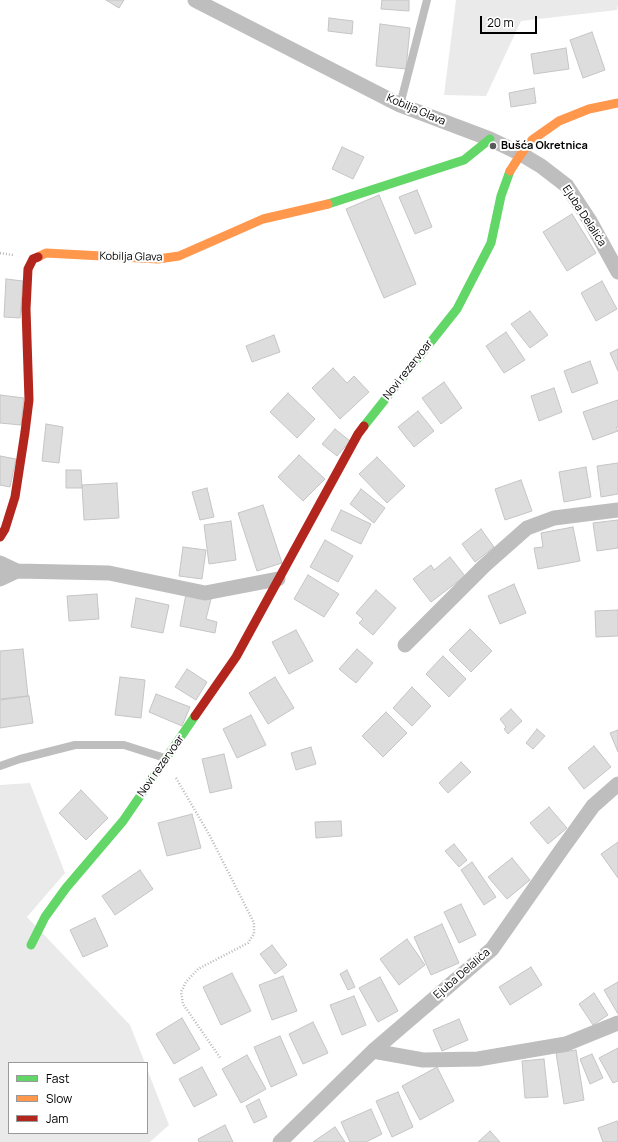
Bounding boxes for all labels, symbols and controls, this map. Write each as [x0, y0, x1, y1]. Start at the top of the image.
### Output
scale bar [482, 8, 539, 34]
text: 20 m [487, 14, 514, 31]
street label: Kobilja Glava [384, 92, 448, 128]
place label: Bušća Okretnica [501, 139, 588, 153]
marker: Bušća Okretnica [488, 141, 498, 151]
street label: Ejuba Delalića [559, 183, 609, 249]
street label: Kobilja Glava [99, 250, 163, 264]
street label: Novi rezervoar [381, 337, 435, 403]
street label: Novi rezervoar [135, 733, 187, 799]
street label: Ejuba Delalića [431, 946, 493, 1002]
legend [8, 1062, 148, 1134]
text: Fast [46, 1070, 70, 1087]
text: Slow [46, 1090, 72, 1107]
text: Jam [46, 1110, 68, 1127]

